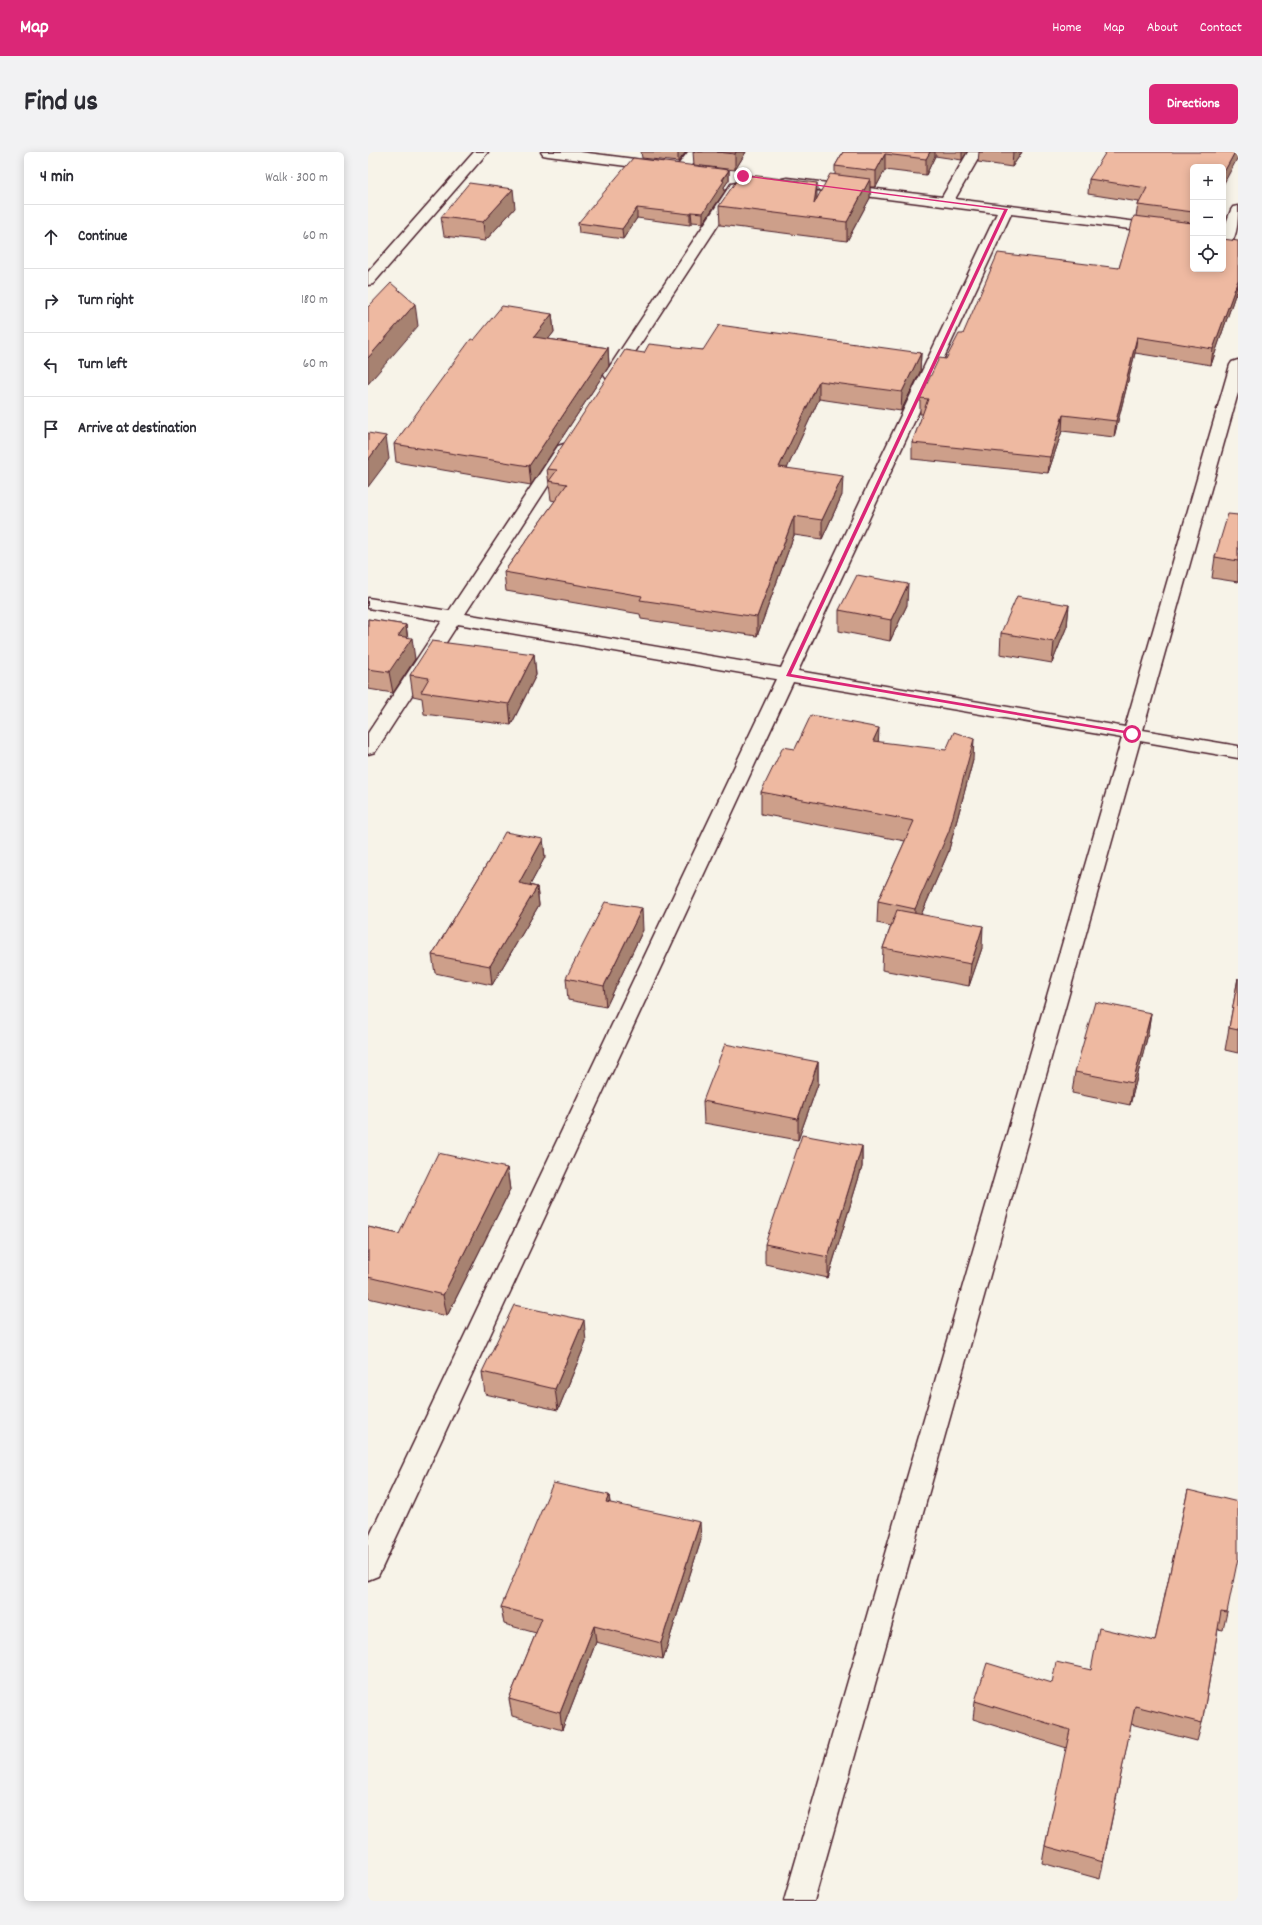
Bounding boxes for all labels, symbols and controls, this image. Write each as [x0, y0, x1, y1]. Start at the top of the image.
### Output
text: Map [20, 15, 49, 42]
text: Home [1052, 18, 1081, 38]
text: Map [1103, 18, 1125, 38]
text: About [1147, 18, 1178, 38]
text: Contact [1200, 18, 1242, 38]
text: Find us [24, 84, 98, 124]
button: Directions [1149, 84, 1238, 124]
map controls [1190, 164, 1226, 272]
button: + [1190, 164, 1226, 200]
text: 4 min [40, 166, 74, 190]
route end [734, 167, 752, 185]
text: Walk · 300 m [265, 169, 328, 188]
button: − [1190, 200, 1226, 236]
icon: ahead [40, 226, 62, 248]
text: Continue [78, 226, 127, 248]
text: 60 m [303, 227, 328, 246]
button: locate [1190, 236, 1226, 272]
icon: right [40, 290, 62, 312]
text: Turn right [78, 290, 134, 312]
text: 180 m [301, 291, 328, 310]
icon: left [40, 354, 62, 376]
text: Turn left [78, 354, 127, 376]
text: 60 m [303, 355, 328, 374]
icon: arrive [40, 418, 62, 440]
text: Arrive at destination [78, 418, 196, 440]
route start [1123, 725, 1141, 743]

